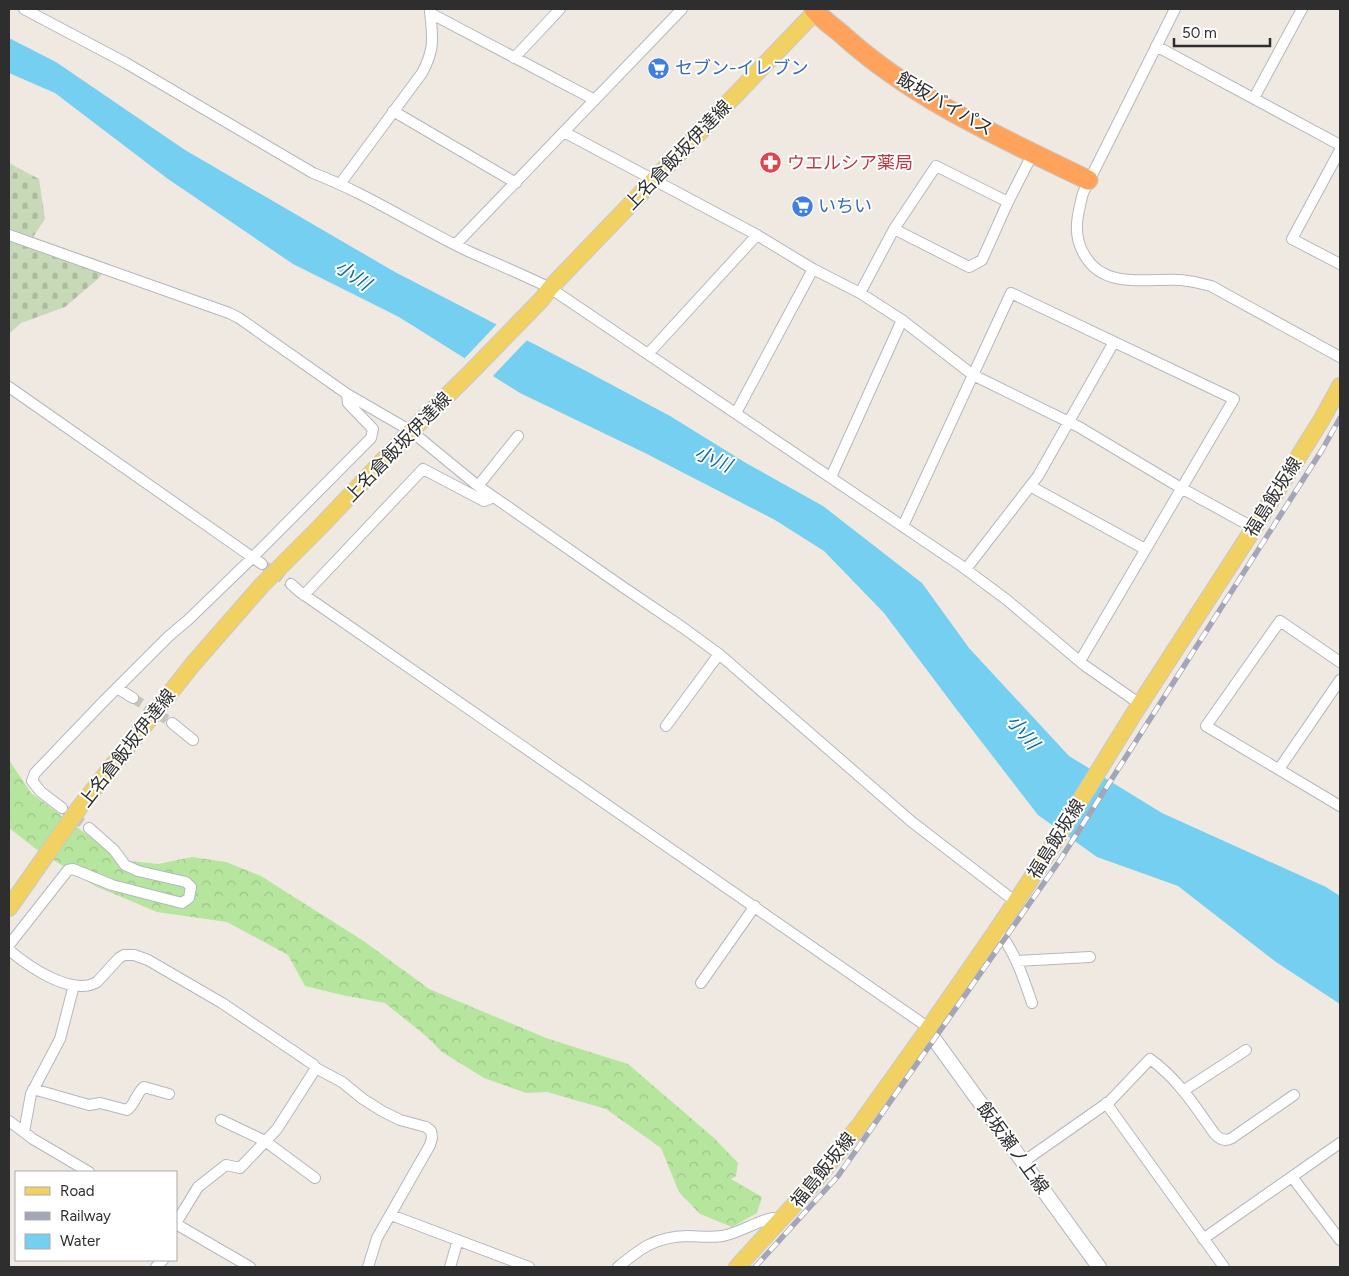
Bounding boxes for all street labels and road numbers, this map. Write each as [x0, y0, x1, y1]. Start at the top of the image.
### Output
street label: 飯坂バイパス [893, 68, 997, 140]
street label: 上名倉飯坂伊達線 [620, 96, 736, 214]
street label: 上名倉飯坂伊達線 [340, 388, 456, 506]
street label: 福島飯坂線 [1240, 453, 1306, 541]
street label: 上名倉飯坂伊達線 [74, 684, 180, 812]
street label: 福島飯坂線 [1023, 795, 1089, 883]
street label: 飯坂瀬ノ上線 [972, 1098, 1054, 1198]
street label: 福島飯坂線 [786, 1128, 860, 1212]

